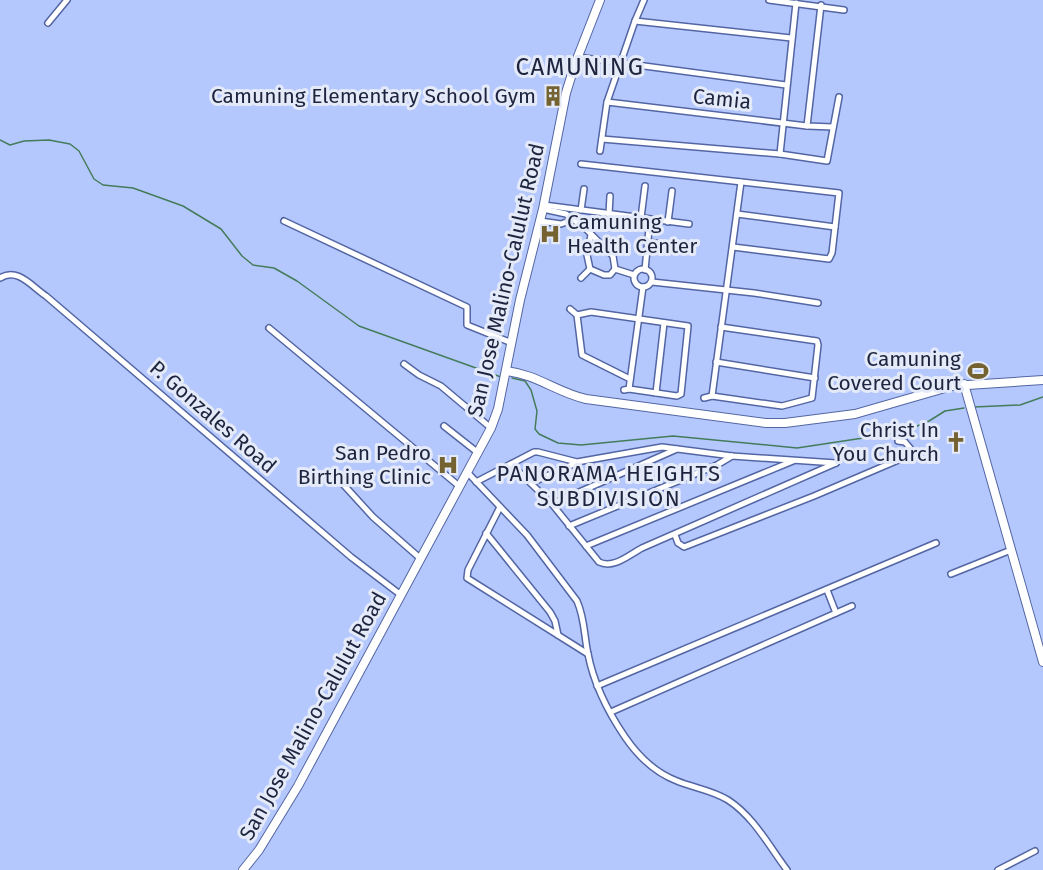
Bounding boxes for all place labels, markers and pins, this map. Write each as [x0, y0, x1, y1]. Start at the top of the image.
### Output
place label: Camuning Elementary School Gym [211, 83, 536, 109]
building icon: Camuning Elementary School Gym [541, 84, 565, 108]
place label: Camuning Health Center [567, 209, 697, 259]
hospital icon: Camuning Health Center [538, 222, 562, 246]
place label: Camuning Covered Court [827, 346, 961, 396]
sports icon: Camuning Covered Court [966, 359, 990, 383]
place label: Christ In You Church [833, 417, 939, 467]
church icon: Christ In You Church [944, 430, 968, 454]
place label: San Pedro Birthing Clinic [298, 440, 431, 490]
hospital icon: San Pedro Birthing Clinic [436, 453, 460, 477]

